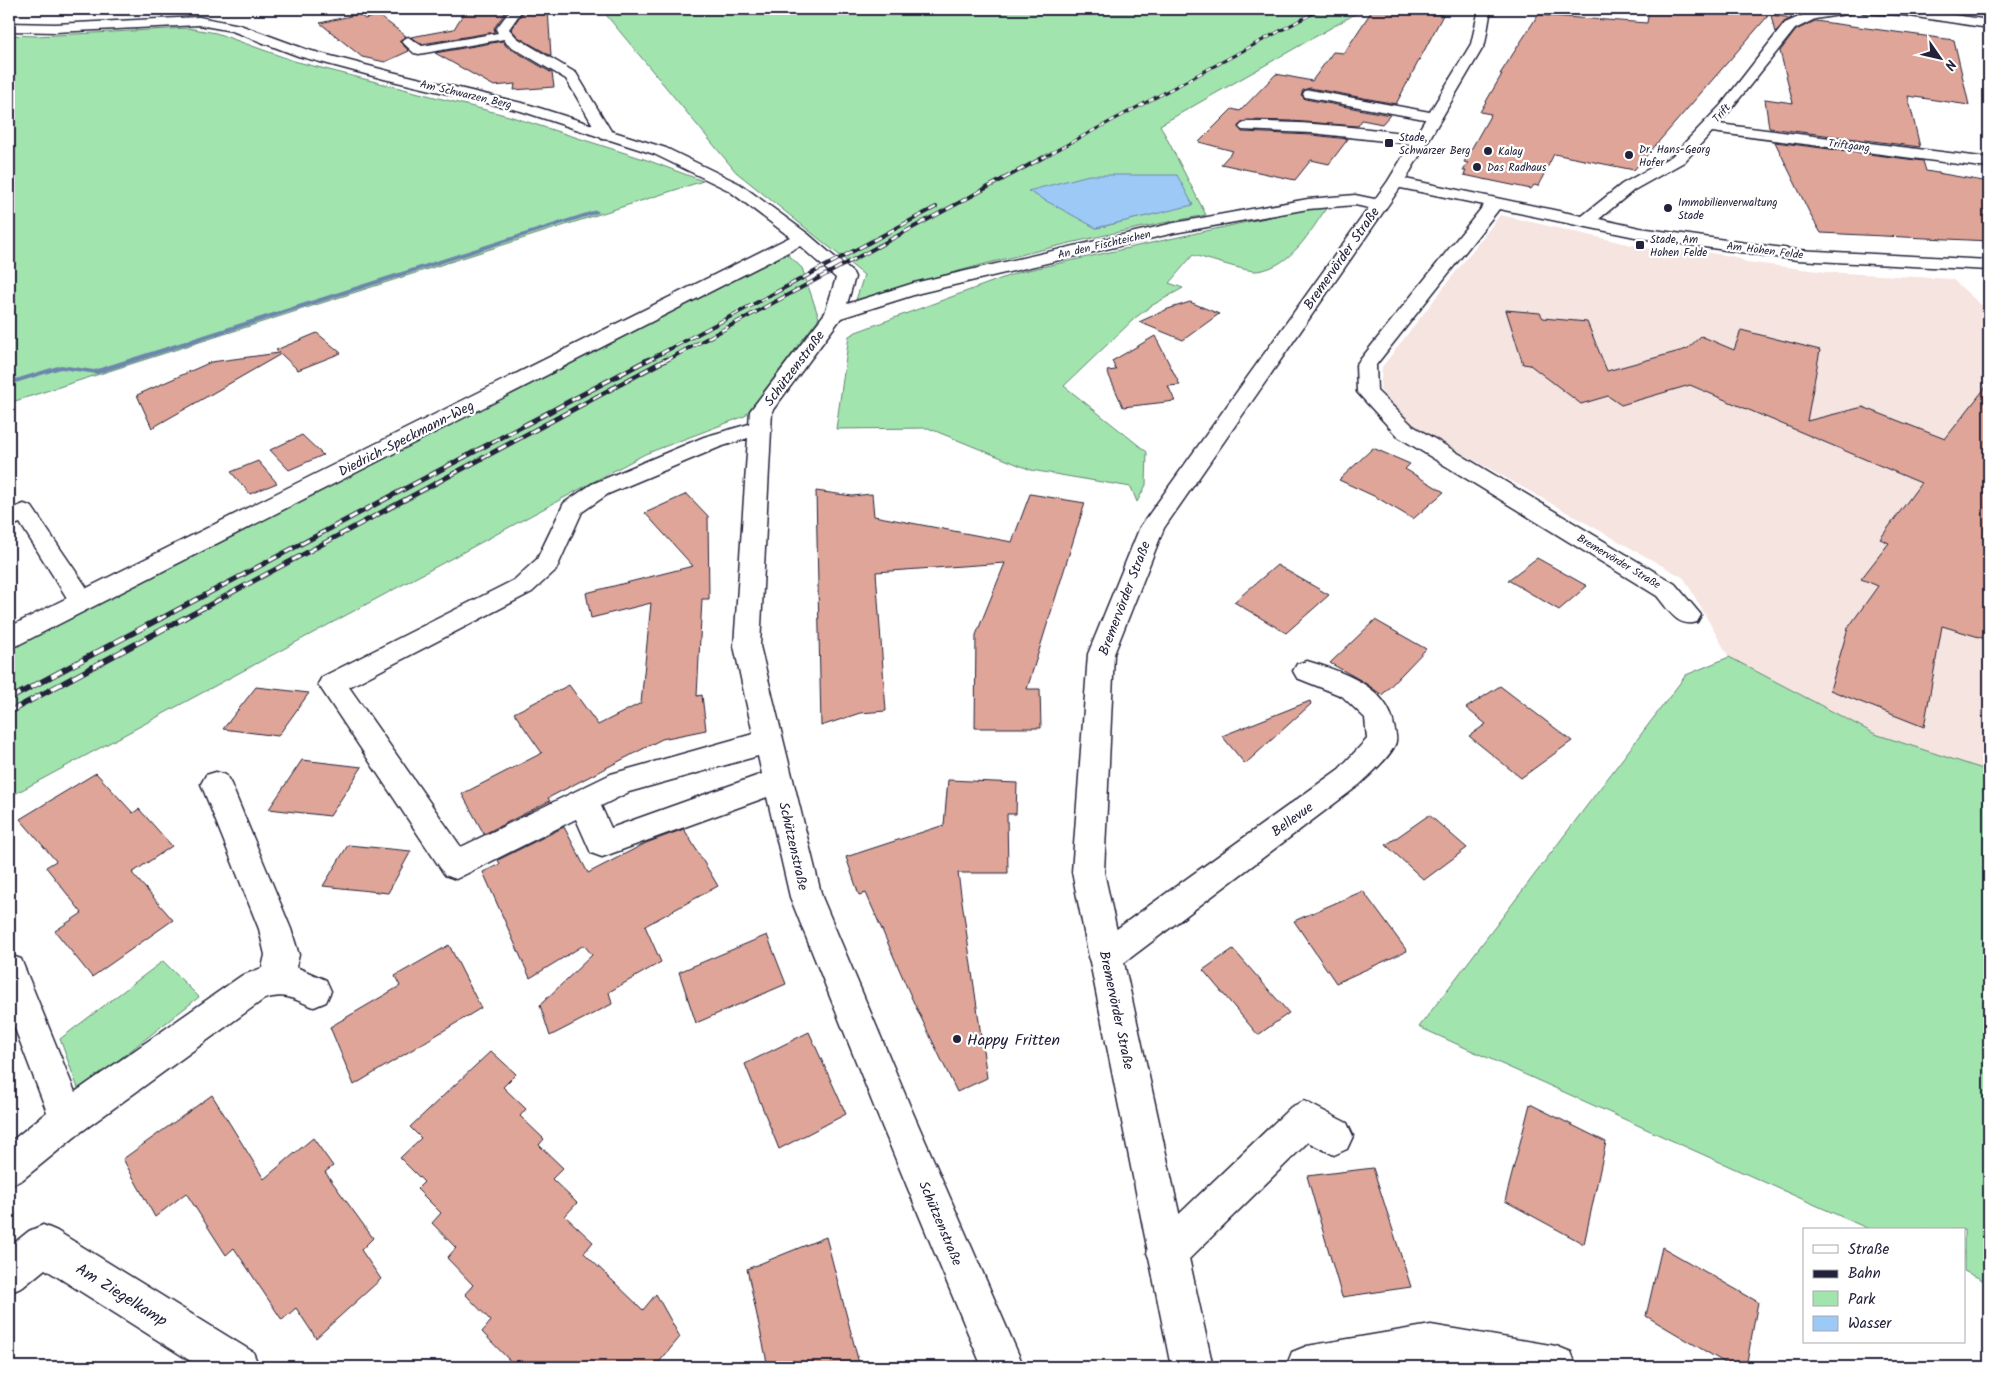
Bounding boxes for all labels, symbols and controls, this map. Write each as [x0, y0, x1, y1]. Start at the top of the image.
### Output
north arrow [1916, 32, 1966, 82]
text: N [1938, 55, 1962, 75]
street label: Am Schwarzen Berg [418, 76, 513, 114]
street label: Trift [1708, 99, 1736, 127]
place label: Stade, Schwarzer Berg [1399, 129, 1471, 160]
street label: Triftgang [1827, 134, 1871, 157]
marker: Stade, Schwarzer Berg [1383, 137, 1395, 149]
place label: Dr. Hans-Georg Hofer [1639, 141, 1710, 172]
place label: Kalay [1498, 143, 1524, 161]
marker: Kalay [1482, 145, 1494, 157]
marker: Dr. Hans-Georg Hofer [1623, 149, 1635, 161]
place label: Das Radhaus [1487, 159, 1547, 177]
marker: Das Radhaus [1471, 161, 1483, 173]
place label: Immobilienverwaltung Stade [1678, 194, 1778, 225]
street label: Bremervörder Straße [1298, 202, 1386, 314]
marker: Immobilienverwaltung Stade [1662, 202, 1674, 214]
street label: An den Fischteichen [1056, 225, 1153, 264]
place label: Stade, Am Hohen Felde [1650, 231, 1707, 262]
street label: Am Hohen Felde [1725, 237, 1804, 265]
marker: Stade, Am Hohen Felde [1634, 239, 1646, 251]
street label: Schützenstraße [759, 325, 831, 411]
street label: Diedrich-Speckmann-Weg [335, 395, 478, 483]
street label: Bremervörder Straße [1573, 530, 1664, 594]
street label: Bremervörder Straße [1093, 537, 1157, 659]
street label: Bellevue [1267, 797, 1319, 843]
street label: Schützenstraße [772, 800, 814, 893]
street label: Bremervörder Straße [1093, 949, 1139, 1072]
place label: Happy Fritten [967, 1028, 1060, 1053]
marker: Happy Fritten [951, 1033, 963, 1045]
street label: Schützenstraße [912, 1178, 968, 1270]
legend [1803, 1228, 1966, 1344]
text: Straße [1848, 1238, 1890, 1262]
street label: Am Ziegelkamp [71, 1257, 172, 1334]
text: Bahn [1848, 1262, 1881, 1286]
text: Park [1848, 1288, 1876, 1312]
text: Wasser [1848, 1312, 1892, 1336]

